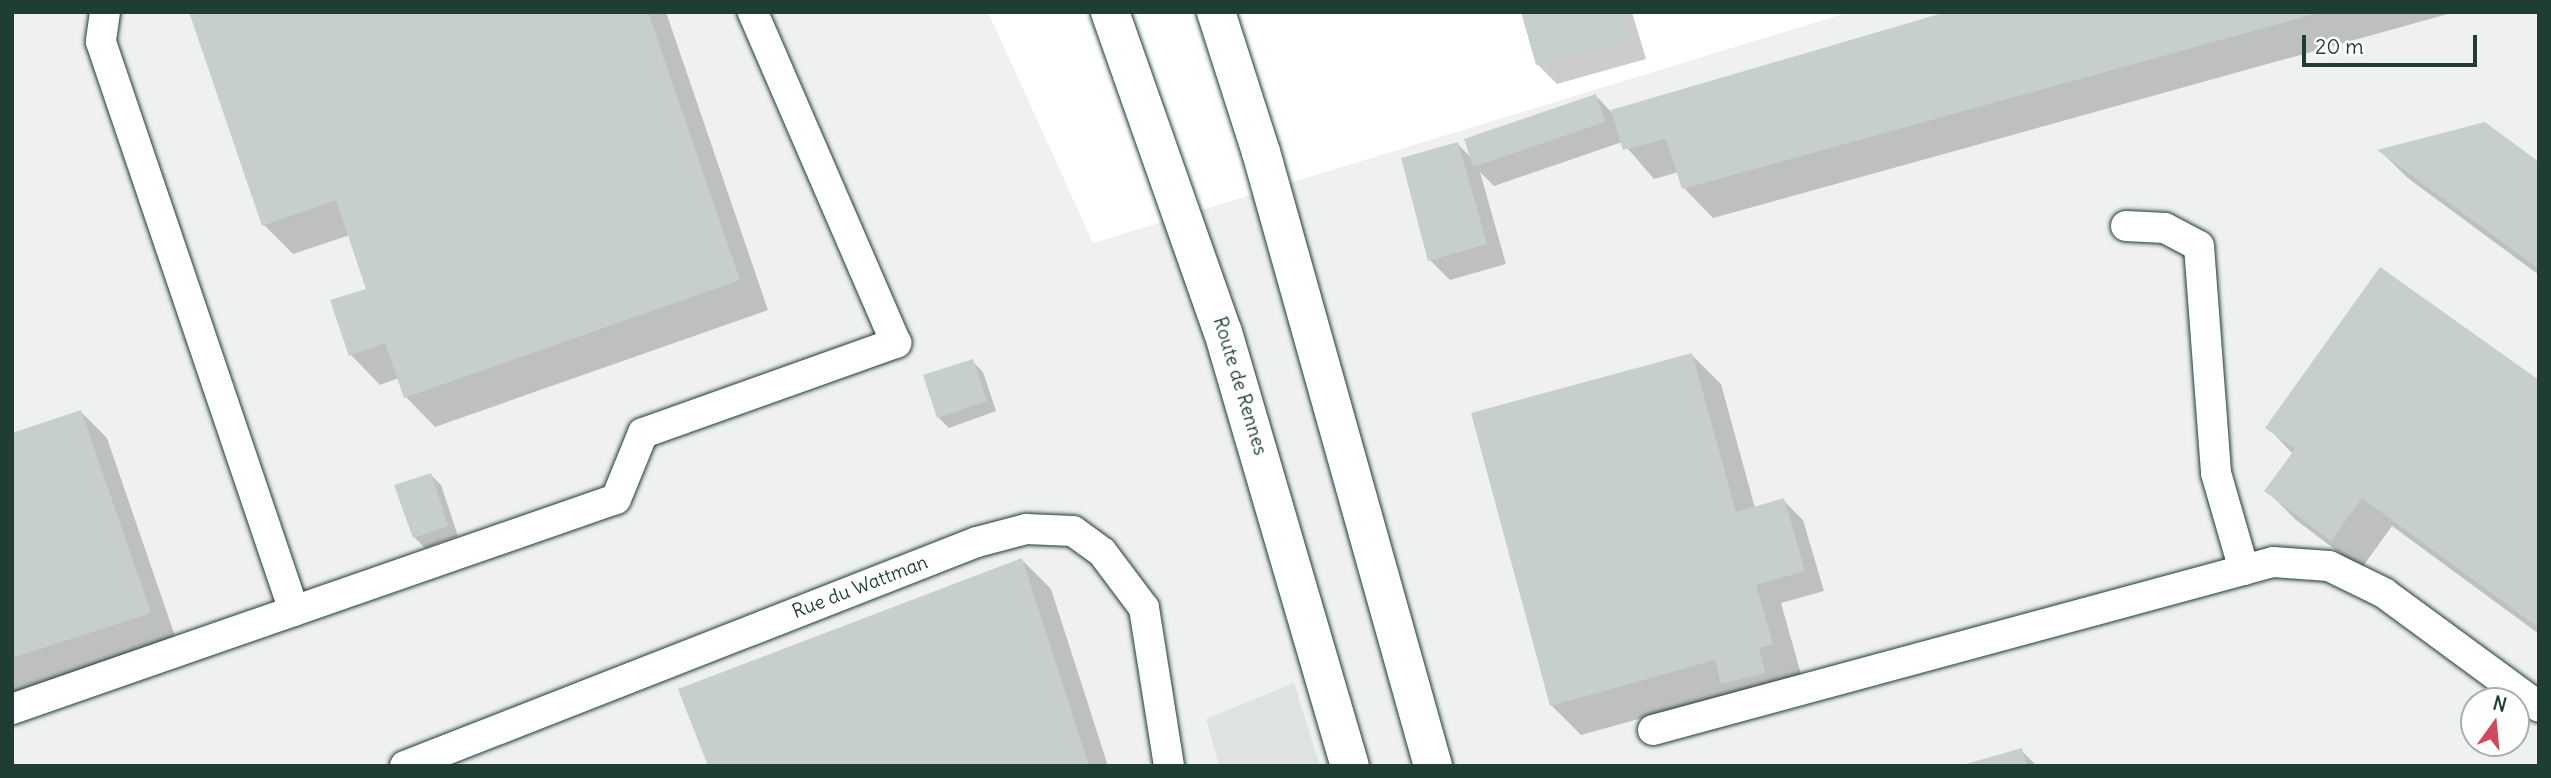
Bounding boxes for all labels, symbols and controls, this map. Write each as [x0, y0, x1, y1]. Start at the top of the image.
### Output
scale bar [2306, 21, 2481, 65]
text: 20 m [2315, 33, 2364, 60]
street label: Route de Rennes [1208, 314, 1272, 458]
street label: Rue du Wattman [789, 551, 931, 623]
north arrow [2460, 687, 2530, 757]
text: N [2490, 690, 2509, 717]

